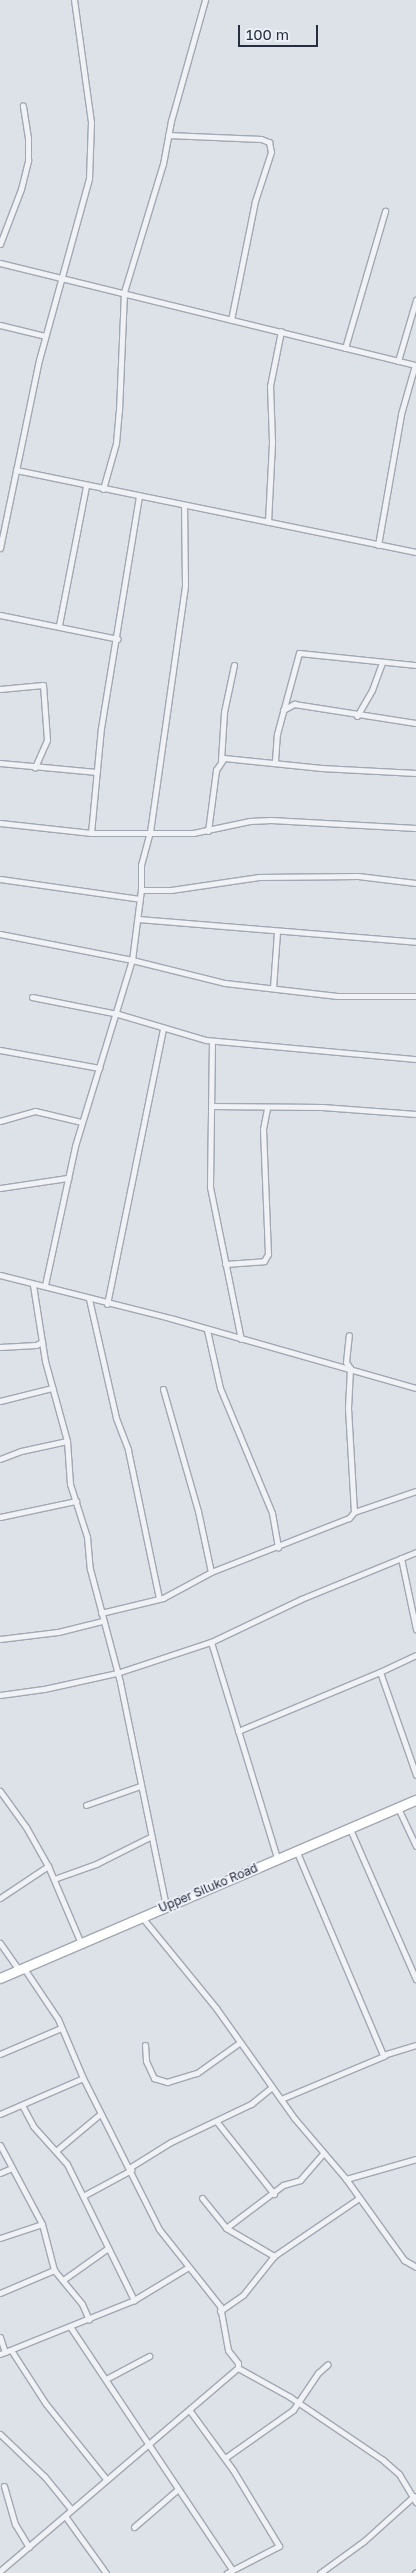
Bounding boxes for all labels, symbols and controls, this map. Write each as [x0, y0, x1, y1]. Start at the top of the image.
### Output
scale bar [241, 15, 321, 47]
text: 100 m [246, 25, 289, 43]
street label: Upper Siluko Road [156, 1861, 260, 1915]

